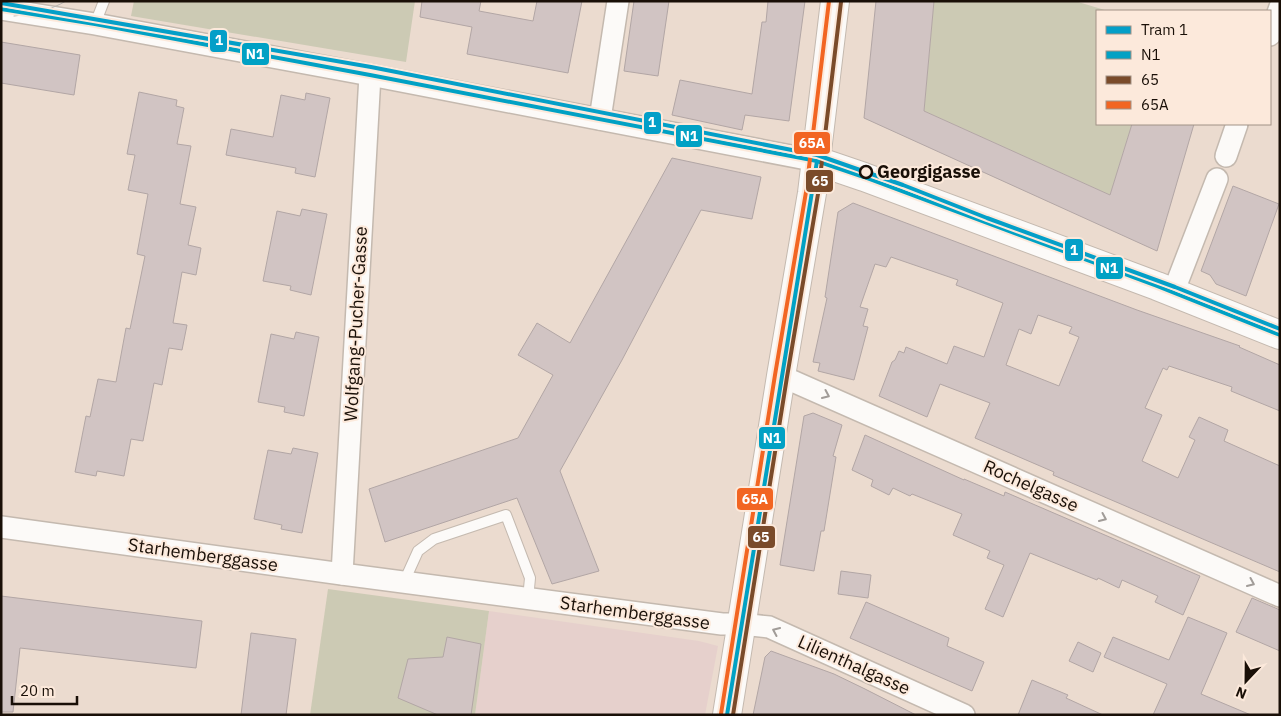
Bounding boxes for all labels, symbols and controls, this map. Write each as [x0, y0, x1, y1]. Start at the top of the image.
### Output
legend [1096, 10, 1271, 125]
text: Tram 1 [1141, 20, 1188, 39]
line badge: 1 [209, 29, 228, 53]
text: 1 [215, 31, 224, 49]
line badge: N1 [241, 42, 270, 66]
text: N1 [246, 45, 265, 63]
text: N1 [1141, 45, 1161, 64]
text: 65 [1141, 70, 1159, 89]
text: 65A [1141, 95, 1169, 114]
line badge: 1 [643, 111, 662, 135]
text: 1 [648, 113, 657, 131]
line badge: N1 [675, 124, 703, 148]
text: N1 [680, 127, 699, 145]
line badge: 65A [793, 131, 831, 155]
text: 65A [799, 134, 826, 152]
place label: Georgigasse [877, 160, 981, 183]
marker: Georgigasse [859, 165, 873, 179]
line badge: 65 [805, 169, 834, 193]
text: 65 [812, 172, 828, 190]
street label: Wolfgang-Pucher-Gasse [339, 225, 372, 422]
line badge: 1 [1064, 238, 1084, 262]
text: 1 [1070, 241, 1079, 259]
line badge: N1 [1095, 256, 1124, 280]
text: N1 [1100, 259, 1119, 277]
one-way arrow [821, 389, 830, 400]
line badge: N1 [758, 426, 786, 450]
text: N1 [763, 429, 782, 447]
street label: Rochelgasse [980, 454, 1082, 517]
line badge: 65A [736, 487, 774, 511]
text: 65A [742, 490, 769, 508]
one-way arrow [1098, 511, 1107, 522]
line badge: 65 [747, 525, 776, 549]
text: 65 [753, 528, 769, 546]
street label: Starhemberggasse [127, 533, 280, 576]
one-way arrow [1246, 577, 1255, 588]
street label: Starhemberggasse [559, 591, 712, 634]
one-way arrow [772, 626, 781, 637]
street label: Lilienthalgasse [795, 630, 914, 700]
north arrow [1221, 656, 1271, 706]
scale bar [12, 674, 78, 706]
text: 20 m [20, 681, 55, 700]
text: N [1233, 683, 1249, 703]

